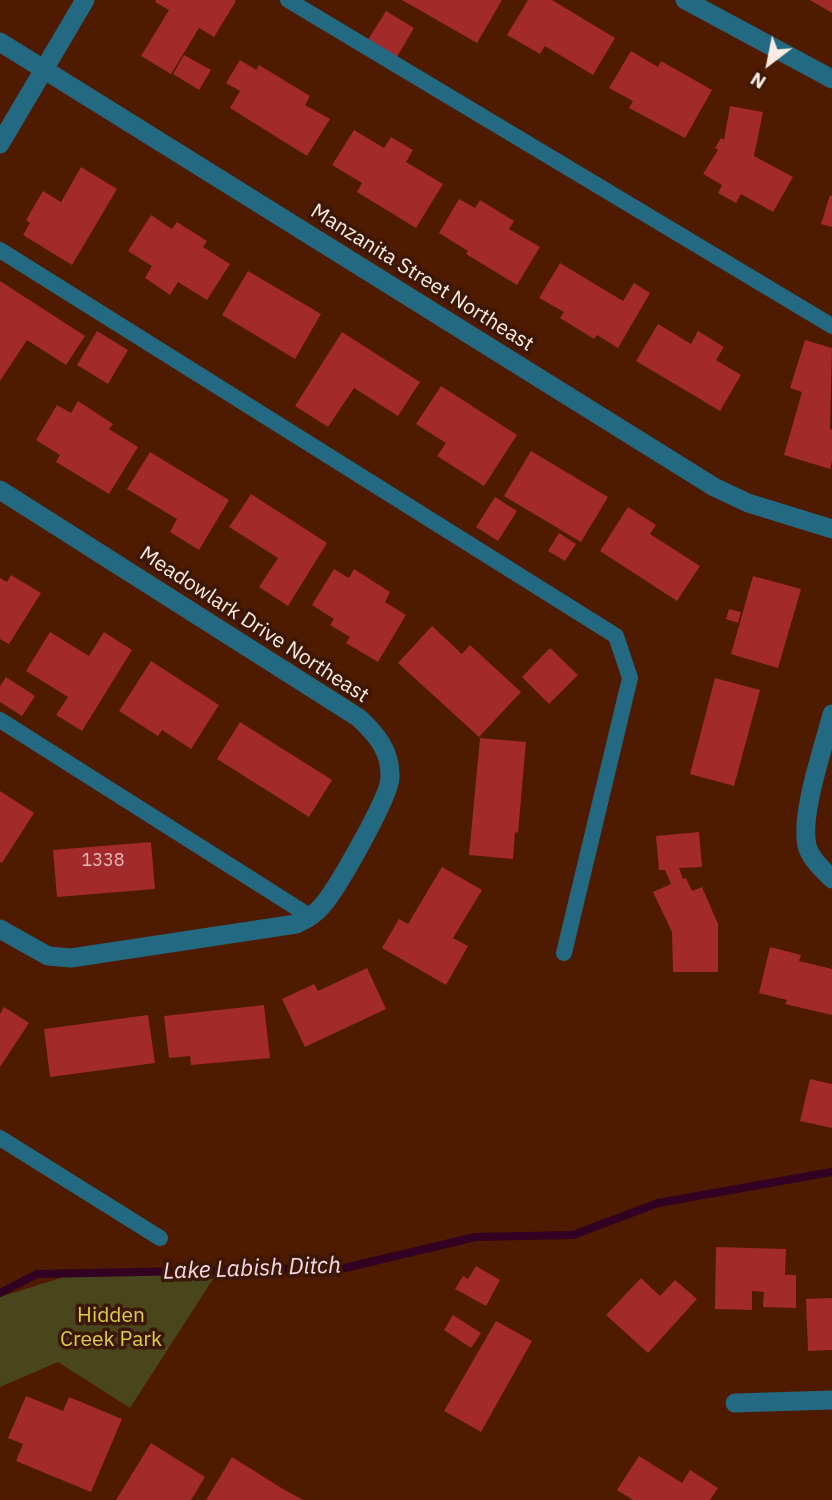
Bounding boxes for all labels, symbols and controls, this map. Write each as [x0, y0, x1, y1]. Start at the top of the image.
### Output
north arrow [734, 28, 804, 98]
text: N [746, 67, 770, 95]
street label: Manzanita Street Northeast [306, 199, 538, 357]
street label: Meadowlark Drive Northeast [135, 541, 373, 709]
house number: 1338 [81, 850, 125, 872]
water label: Lake Labish Ditch [163, 1252, 341, 1286]
park label: Hidden Creek Park [60, 1303, 162, 1353]

